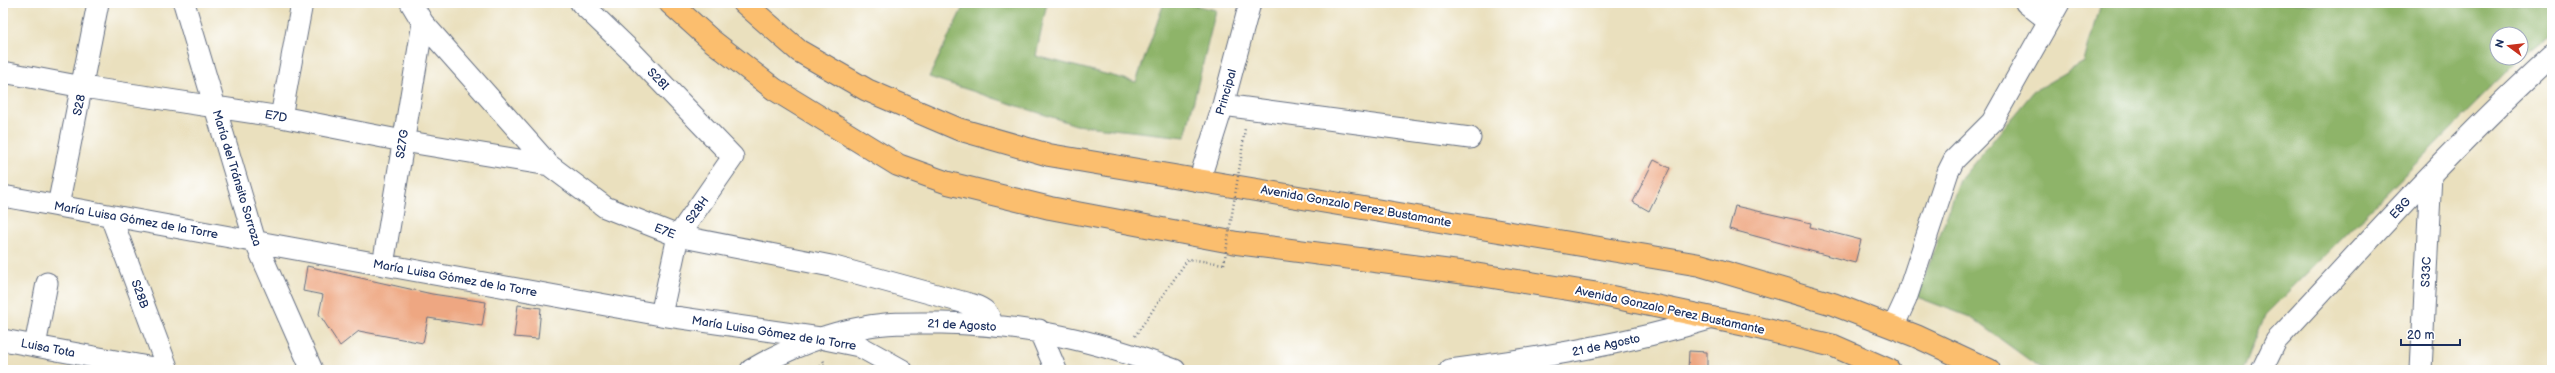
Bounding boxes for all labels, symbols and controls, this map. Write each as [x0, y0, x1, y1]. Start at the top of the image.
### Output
north arrow [2489, 26, 2529, 66]
text: N [2492, 38, 2507, 49]
street label: S28I [644, 65, 672, 94]
street label: Principal [1213, 67, 1240, 117]
street label: S28 [70, 93, 89, 117]
street label: E7D [264, 107, 289, 126]
street label: María del Tránsito Sorroza [209, 108, 264, 248]
street label: S27G [393, 128, 412, 160]
street label: Avenida Gonzalo Perez Bustamante [1260, 182, 1452, 231]
street label: S28H [682, 194, 712, 227]
street label: E8G [2387, 194, 2414, 222]
street label: María Luisa Gómez de la Torre [53, 199, 219, 242]
street label: E7E [652, 221, 678, 242]
street label: S33C [2418, 256, 2435, 288]
street label: María Luisa Gómez de la Torre [372, 257, 538, 300]
street label: S28B [127, 278, 152, 311]
street label: Avenida Gonzalo Perez Bustamante [1574, 283, 1766, 338]
street label: María Luisa Gómez de la Torre [691, 313, 857, 354]
street label: 21 de Agosto [927, 316, 997, 335]
scale bar [2401, 321, 2460, 347]
text: 20 m [2407, 328, 2434, 343]
street label: 21 de Agosto [1571, 331, 1642, 360]
street label: Luisa Tota [20, 336, 76, 361]

